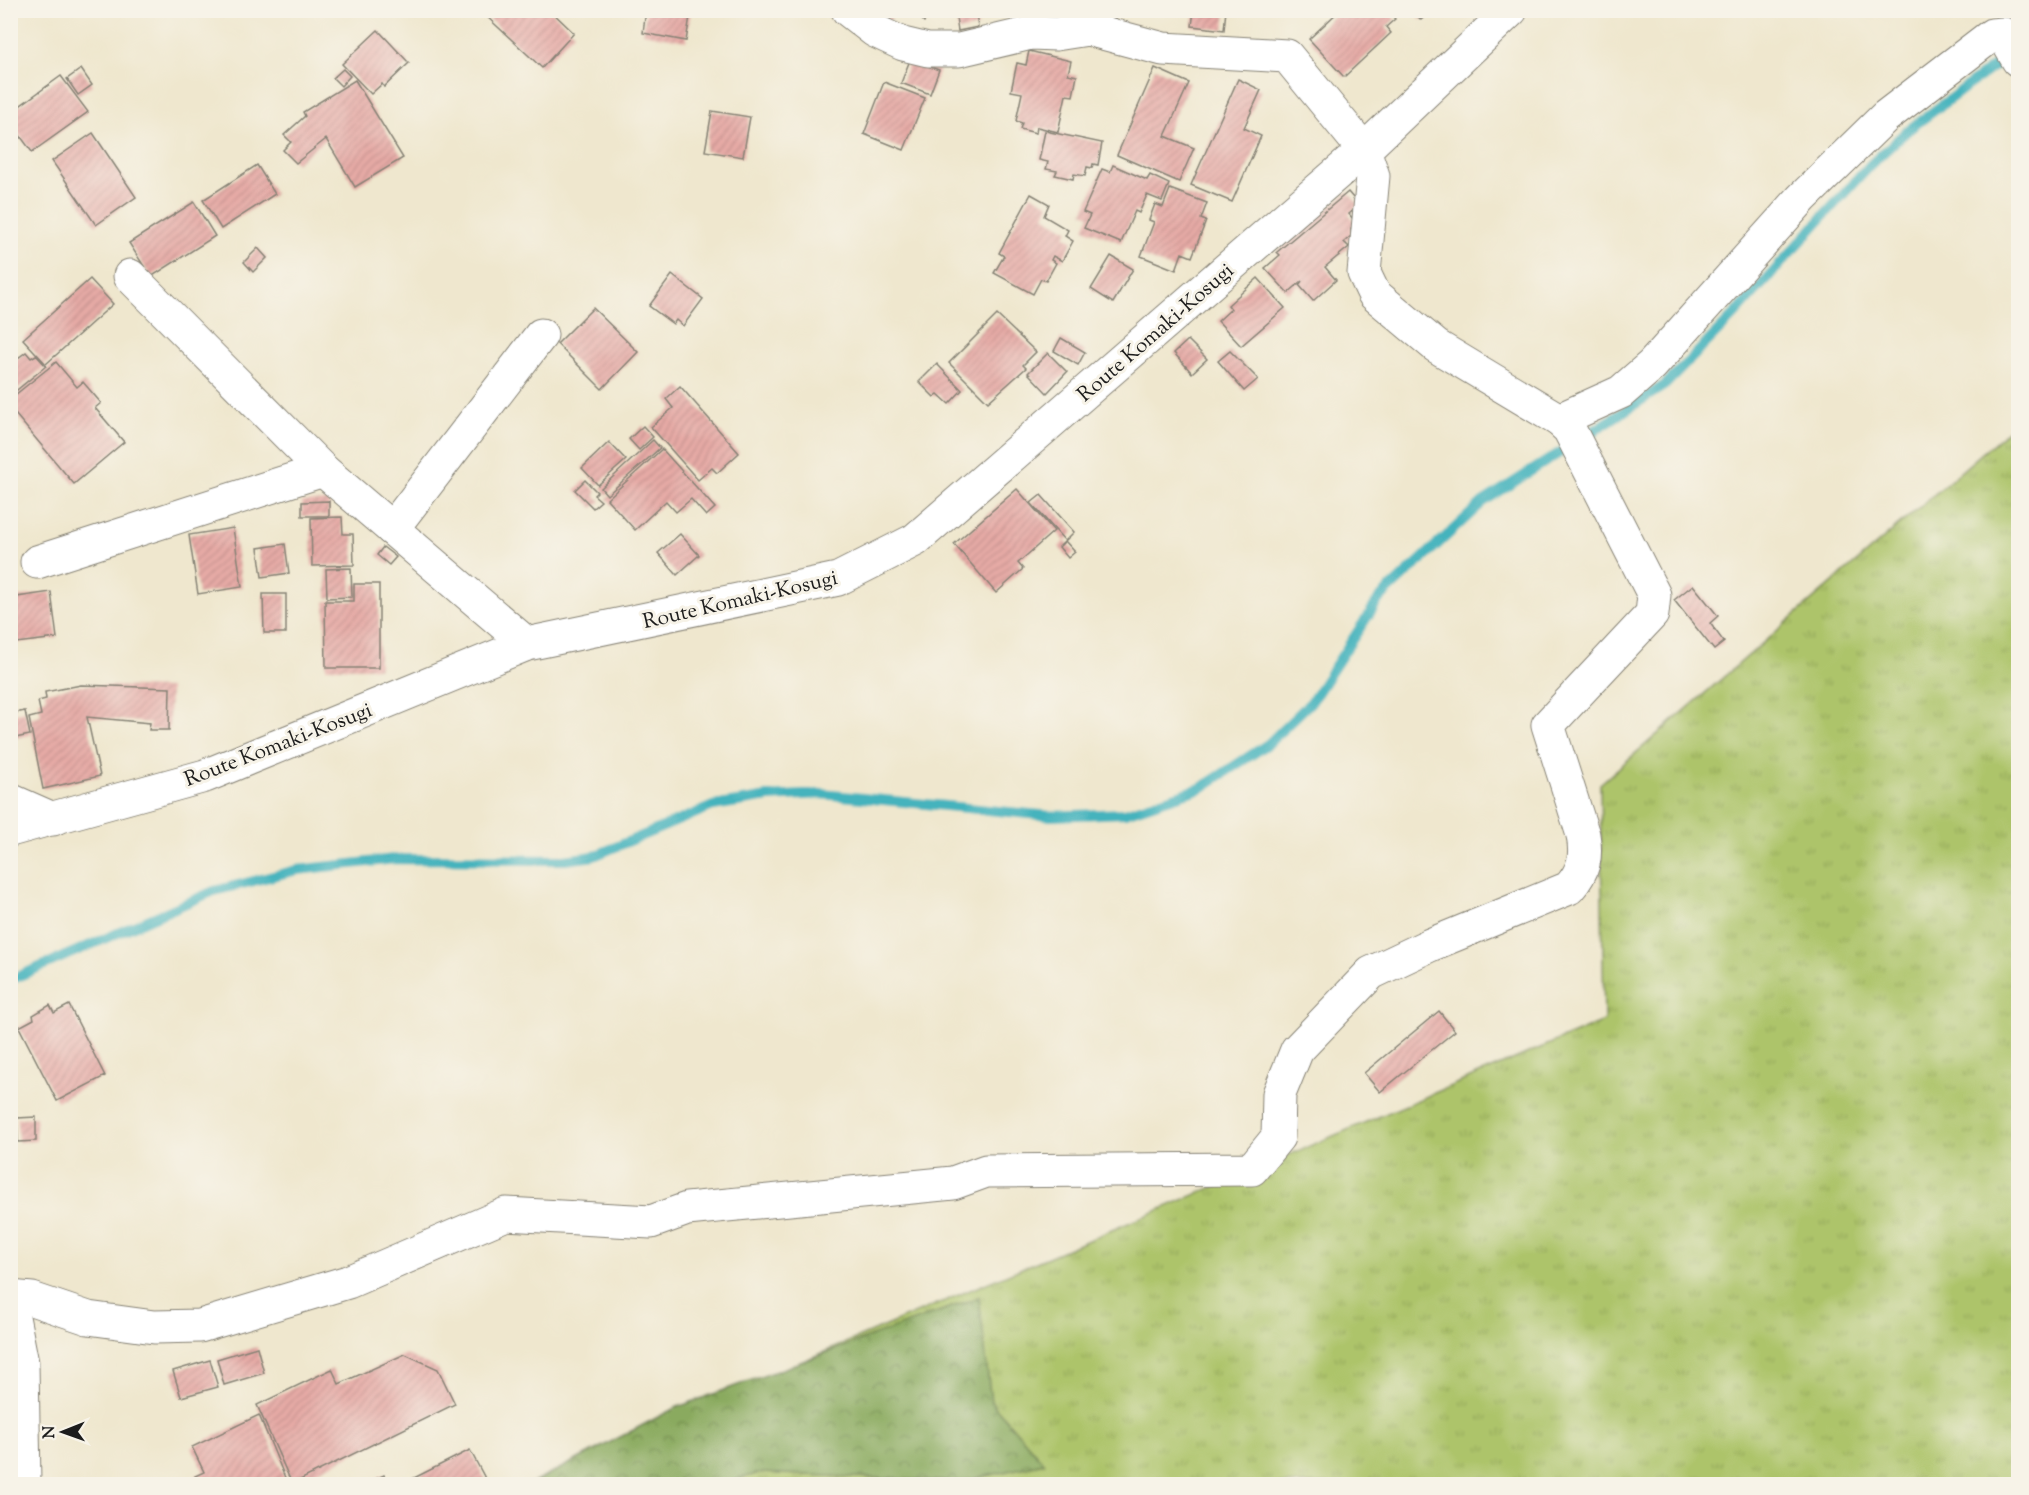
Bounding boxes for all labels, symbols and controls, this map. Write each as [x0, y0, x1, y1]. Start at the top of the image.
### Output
street label: Route Komaki-Kosugi [1071, 257, 1241, 410]
street label: Route Komaki-Kosugi [640, 564, 841, 638]
street label: Route Komaki-Kosugi [180, 696, 377, 796]
north arrow [33, 1402, 93, 1462]
text: N [39, 1425, 62, 1439]

